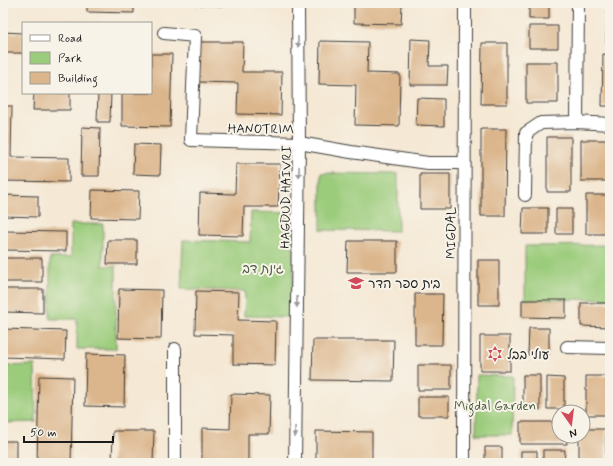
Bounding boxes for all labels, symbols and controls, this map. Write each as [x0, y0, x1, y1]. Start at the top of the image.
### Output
legend [22, 22, 152, 94]
text: Road [58, 31, 82, 47]
one-way arrow [295, 36, 301, 49]
text: Park [58, 51, 82, 67]
text: Building [58, 71, 98, 88]
street label: HANOTRIM [228, 120, 294, 139]
street label: HAGDUD HAIVRI [277, 145, 296, 249]
one-way arrow [296, 166, 302, 179]
street label: MIGDAL [443, 207, 460, 259]
park label: גינת דב [242, 261, 284, 278]
school or university icon: בית ספר הדר [347, 274, 365, 292]
place label: בית ספר הדר [368, 276, 440, 293]
one-way arrow [294, 296, 300, 309]
synagogue icon: עולי בבל [486, 345, 504, 363]
place label: עולי בבל [507, 347, 550, 364]
park label: Migdal Garden [454, 398, 536, 417]
north arrow [551, 404, 591, 444]
scale bar [24, 418, 113, 444]
text: 50 m [30, 425, 57, 441]
text: N [568, 425, 578, 440]
one-way arrow [292, 426, 298, 439]

